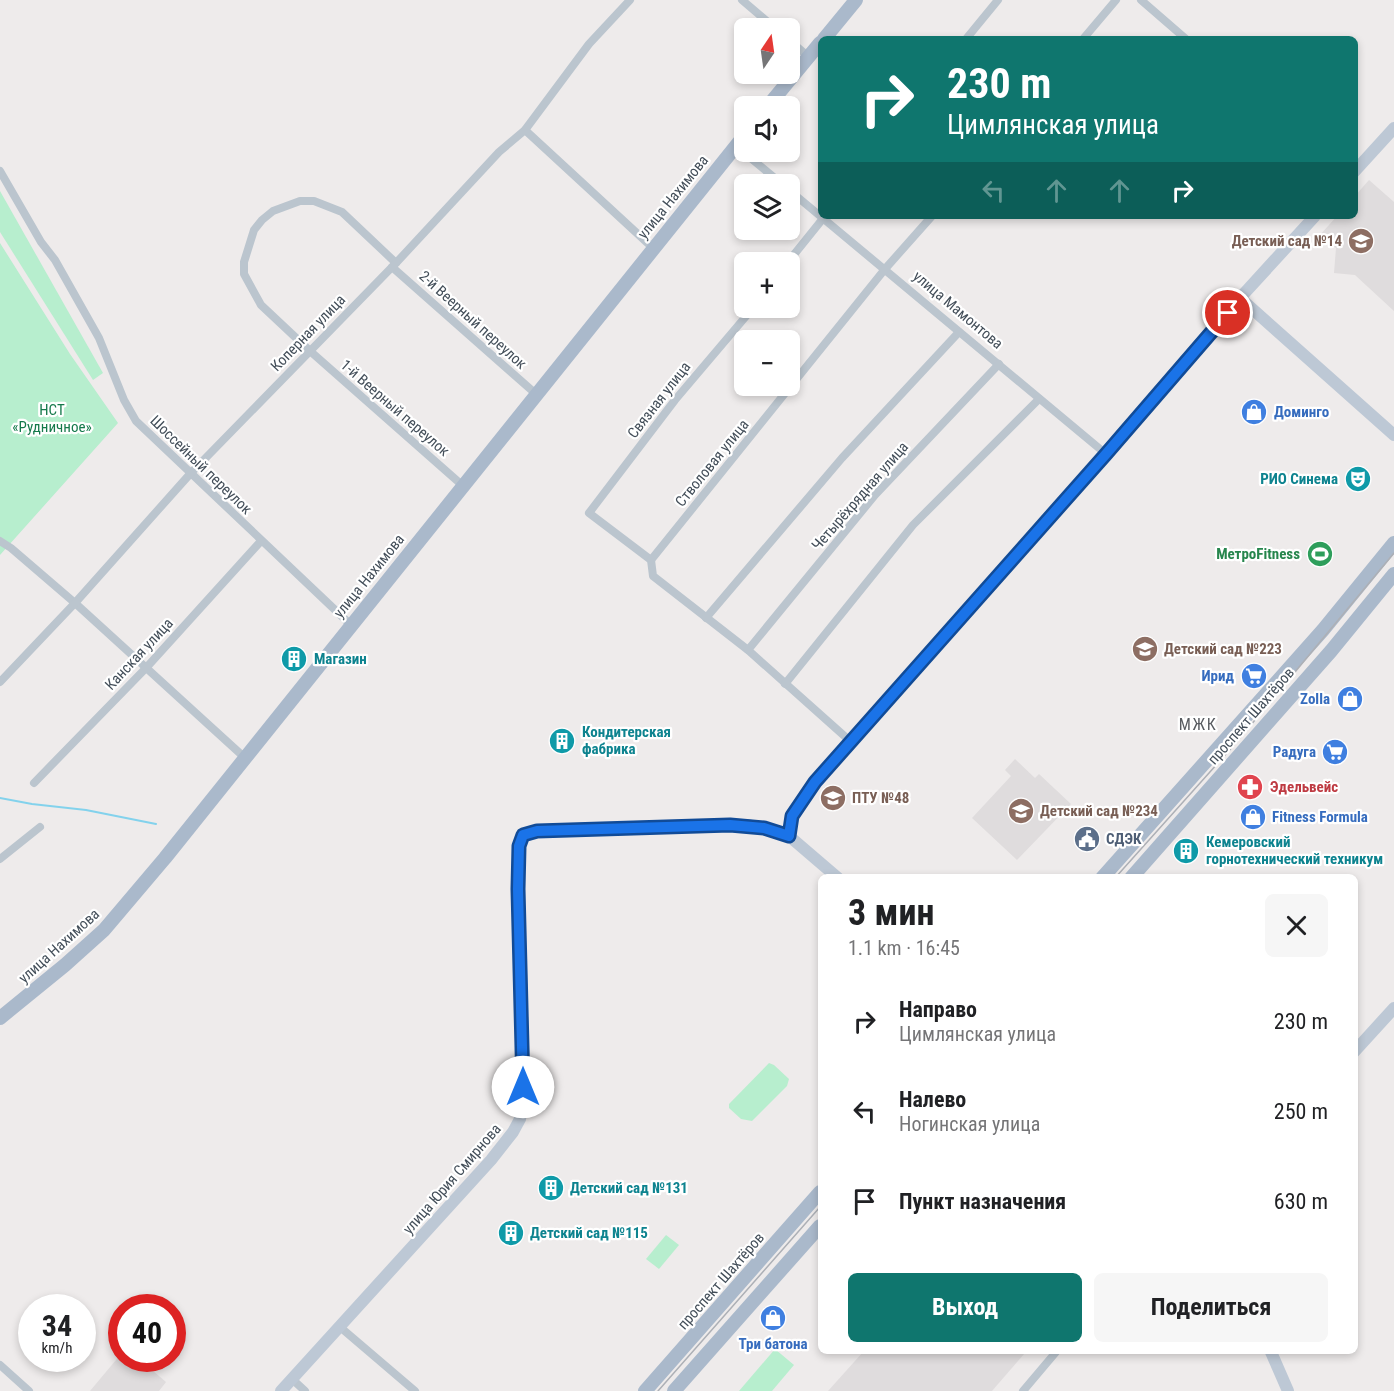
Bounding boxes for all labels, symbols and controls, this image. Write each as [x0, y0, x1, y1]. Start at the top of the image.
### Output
north arrow [734, 18, 800, 84]
map controls [734, 18, 800, 396]
text: 230 m [947, 59, 1052, 108]
icon: right [848, 60, 926, 138]
button: sound [734, 96, 800, 162]
text: Цимлянская улица [947, 109, 1159, 141]
street label: улица Нахимова [634, 152, 712, 242]
button: layers [734, 174, 800, 240]
icon: left [977, 174, 1010, 207]
icon: ahead [1040, 174, 1073, 207]
icon: ahead [1103, 174, 1136, 207]
icon: right [1166, 174, 1199, 207]
school or university icon: Детский сад №14 [1346, 226, 1376, 256]
place label: Детский сад №14 [1232, 232, 1342, 250]
button: + [734, 252, 800, 318]
street label: 2-й Веерный переулок [416, 267, 530, 373]
street label: улица Мамонтова [910, 267, 1006, 353]
pin [1202, 287, 1253, 338]
street label: Коперная улица [267, 291, 349, 375]
icon: arrive [1211, 296, 1244, 329]
button: − [734, 330, 800, 396]
street label: 1-й Веерный переулок [337, 356, 453, 460]
street label: Связная улица [624, 358, 694, 442]
shop icon: Доминго [1239, 397, 1269, 427]
park label: НСТ «Рудничное» [12, 401, 92, 436]
place label: Доминго [1274, 403, 1329, 421]
street label: Шоссейный переулок [146, 412, 256, 518]
street label: Стволовая улица [671, 416, 753, 510]
street label: Четырёхрядная улица [808, 438, 912, 554]
theatre icon: РИО Синема [1343, 464, 1373, 494]
place label: РИО Синема [1260, 470, 1338, 488]
street label: улица Нахимова [330, 531, 408, 621]
sports icon: МетроFitness [1305, 539, 1335, 569]
place label: МетроFitness [1216, 545, 1300, 563]
street label: Канская улица [101, 614, 177, 694]
school or university icon: Детский сад №223 [1130, 634, 1160, 664]
place label: Детский сад №223 [1164, 640, 1282, 658]
building icon: Магазин [279, 644, 309, 674]
place label: Магазин [314, 650, 367, 668]
supermarket icon: Ирид [1239, 661, 1269, 691]
street label: проспект Шахтёров [1204, 664, 1298, 768]
place label: Ирид [1202, 667, 1235, 685]
shop icon: Zolla [1335, 684, 1365, 714]
place label: Zolla [1300, 690, 1330, 708]
district label: МЖК [1179, 715, 1217, 734]
place label: Кондитерская фабрика [582, 723, 671, 758]
building icon: Кондитерская фабрика [547, 726, 577, 756]
supermarket icon: Радуга [1320, 737, 1350, 767]
place label: Радуга [1273, 743, 1316, 761]
pharmacy icon: Эдельвейс [1235, 772, 1265, 802]
place label: Эдельвейс [1270, 778, 1338, 796]
school or university icon: ПТУ №48 [818, 783, 848, 813]
place label: ПТУ №48 [852, 789, 909, 807]
school or university icon: Детский сад №234 [1006, 796, 1036, 826]
place label: Детский сад №234 [1040, 802, 1158, 820]
shop icon: Fitness Formula [1238, 802, 1268, 832]
place label: Fitness Formula [1272, 808, 1368, 826]
public building icon: СДЭК [1072, 824, 1102, 854]
place label: СДЭК [1106, 830, 1142, 848]
place label: Кемеровский горнотехнический техникум [1206, 833, 1383, 868]
building icon: Кемеровский горнотехнический техникум [1171, 836, 1201, 866]
text: 3 мин [848, 892, 934, 934]
button: close [1265, 894, 1328, 957]
street label: улица Нахимова [15, 905, 103, 987]
text: 1.1 km · 16:45 [848, 936, 960, 960]
text: Направо [899, 997, 977, 1022]
icon: right [848, 1005, 881, 1038]
text: 230 m [1274, 1009, 1328, 1034]
text: Цимлянская улица [899, 1022, 1056, 1046]
position arrow [491, 1055, 555, 1119]
text: Налево [899, 1087, 966, 1112]
icon: left [848, 1095, 881, 1128]
text: 250 m [1274, 1099, 1328, 1124]
text: Ногинская улица [899, 1112, 1040, 1136]
street label: улица Юрия Смирнова [399, 1120, 505, 1238]
building icon: Детский сад №131 [536, 1173, 566, 1203]
place label: Детский сад №131 [570, 1179, 688, 1197]
icon: arrive [848, 1185, 881, 1218]
text: Пункт назначения [899, 1189, 1066, 1214]
text: 630 m [1274, 1189, 1328, 1214]
building icon: Детский сад №115 [496, 1218, 526, 1248]
place label: Детский сад №115 [530, 1224, 648, 1242]
street label: проспект Шахтёров [674, 1229, 768, 1333]
button: Выход [848, 1273, 1082, 1342]
button: Поделиться [1094, 1273, 1328, 1342]
speed limit sign: 40 [108, 1294, 186, 1372]
shop icon: Три батона [758, 1303, 788, 1333]
text: 34 [42, 1308, 72, 1343]
place label: Три батона [739, 1335, 807, 1353]
text: km/h [42, 1339, 72, 1357]

